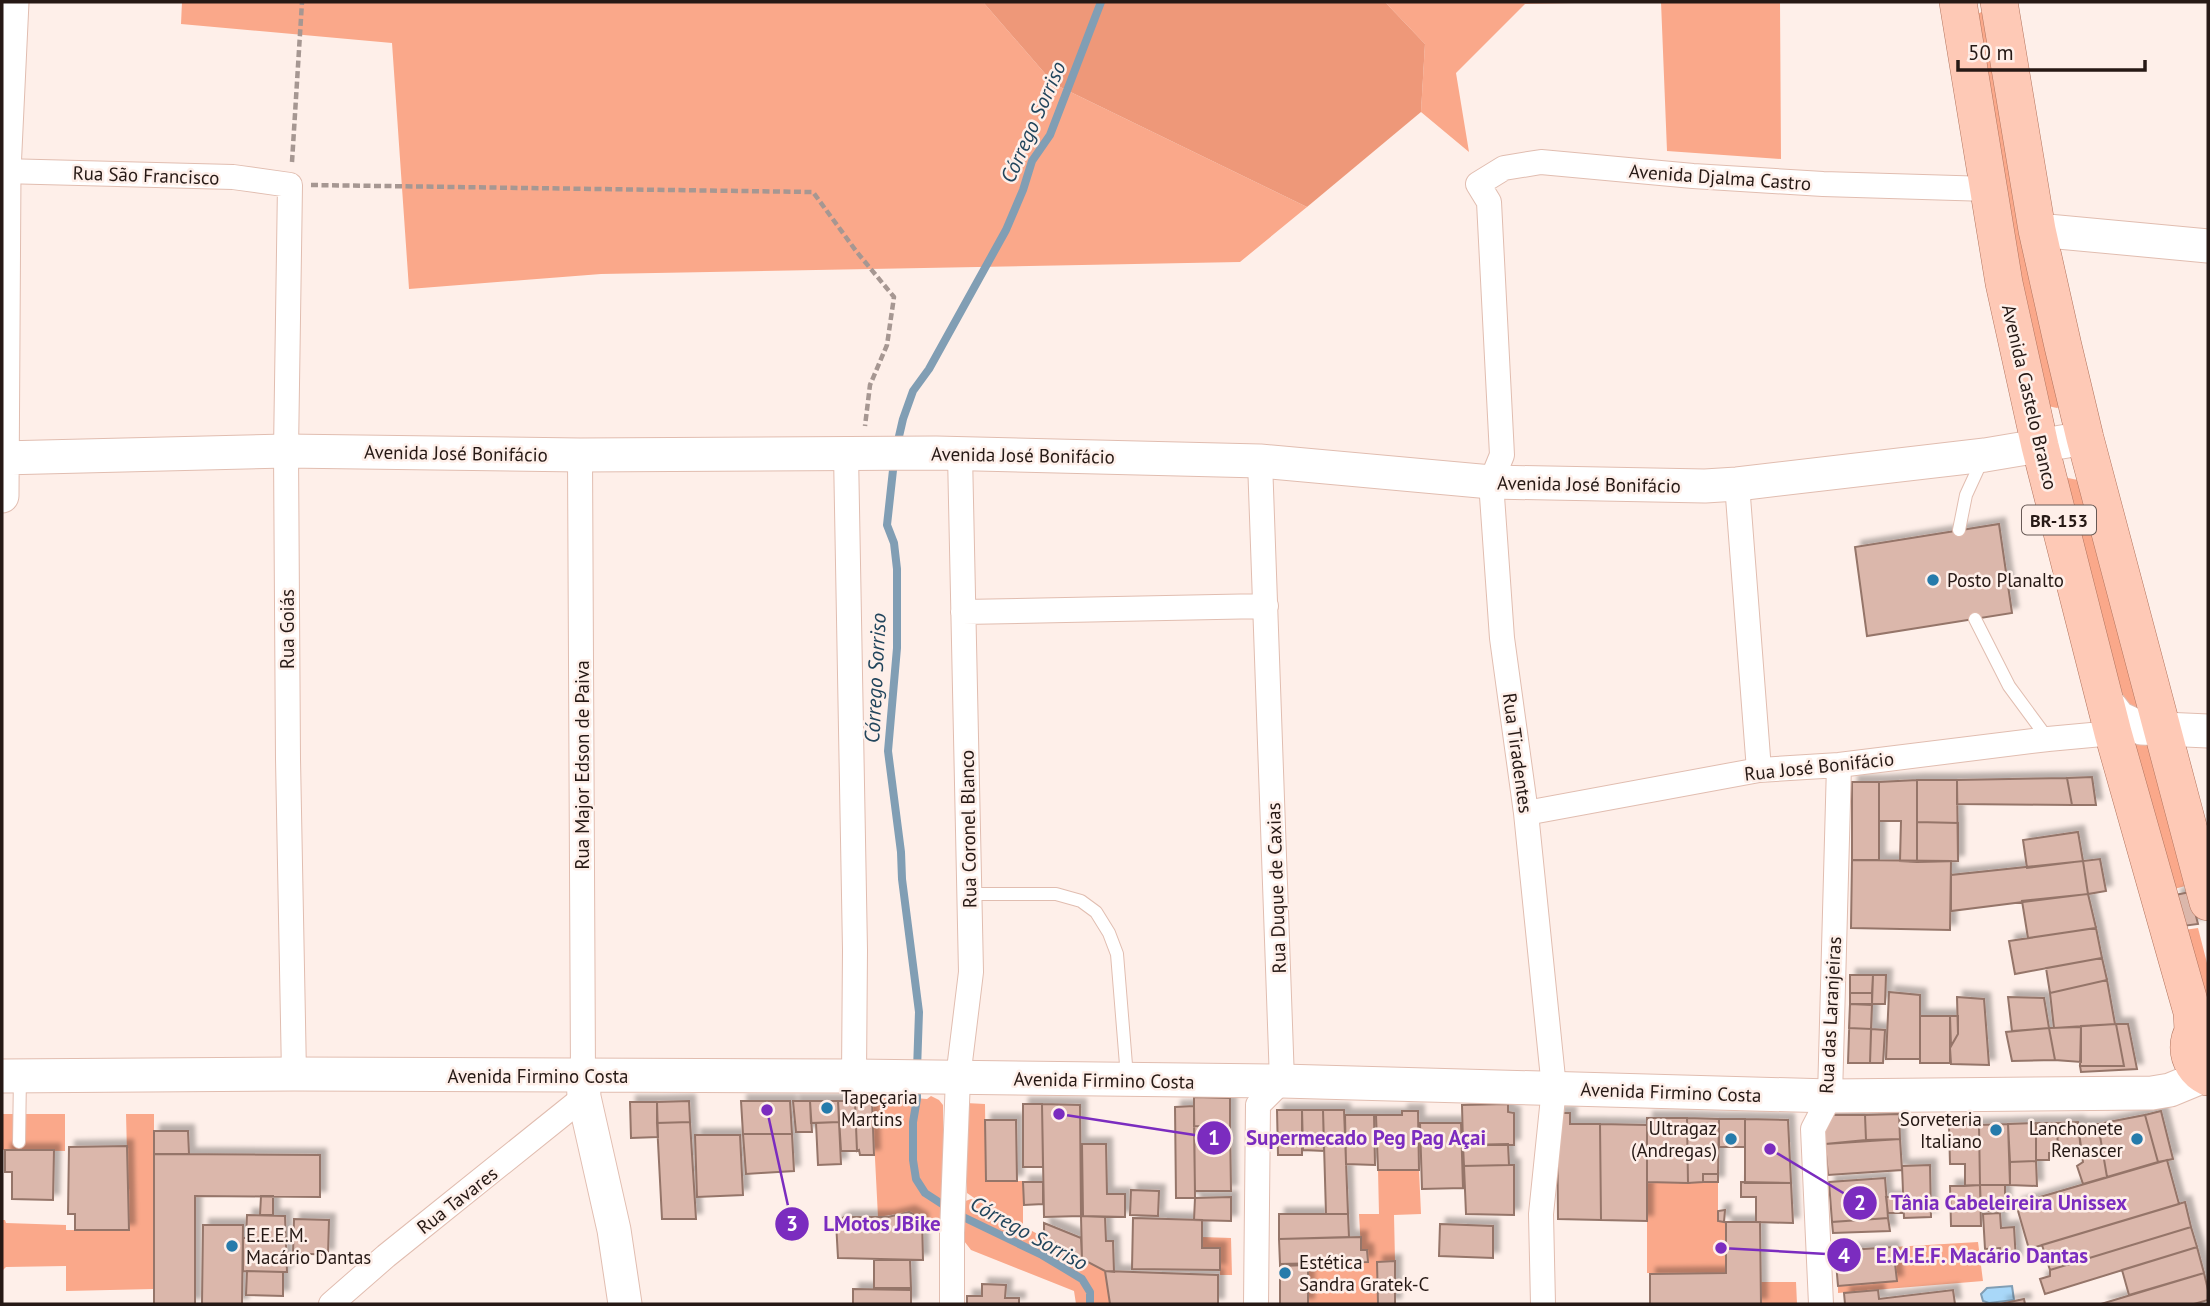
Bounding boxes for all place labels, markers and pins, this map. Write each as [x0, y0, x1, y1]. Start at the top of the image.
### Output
place label: Posto Planalto [1947, 568, 2064, 592]
marker: Posto Planalto [1925, 572, 1941, 588]
place label: Tapeçaria Martins [841, 1085, 918, 1131]
marker: Tapeçaria Martins [819, 1100, 835, 1116]
place label: Sorveteria Italiano [1900, 1107, 1982, 1153]
place label: Ultragaz (Andregas) [1631, 1116, 1717, 1162]
place label: Lanchonete Renascer [2029, 1116, 2124, 1162]
callout: Supermecado Peg Pag Açai [1196, 1117, 1500, 1159]
marker: Sorveteria Italiano [1988, 1122, 2004, 1138]
marker: Ultragaz (Andregas) [1723, 1131, 1739, 1147]
marker: Lanchonete Renascer [2129, 1131, 2145, 1147]
callout: Tânia Cabeleireira Unissex [1842, 1182, 2141, 1224]
callout: LMotos JBike [774, 1203, 955, 1245]
place label: E.E.E.M. Macário Dantas [246, 1223, 371, 1269]
callout: E.M.E.F. Macário Dantas [1826, 1234, 2103, 1276]
marker: E.E.E.M. Macário Dantas [224, 1238, 240, 1254]
place label: Estética Sandra Gratek-C [1299, 1250, 1430, 1296]
marker: Estética Sandra Gratek-C [1277, 1265, 1293, 1281]

